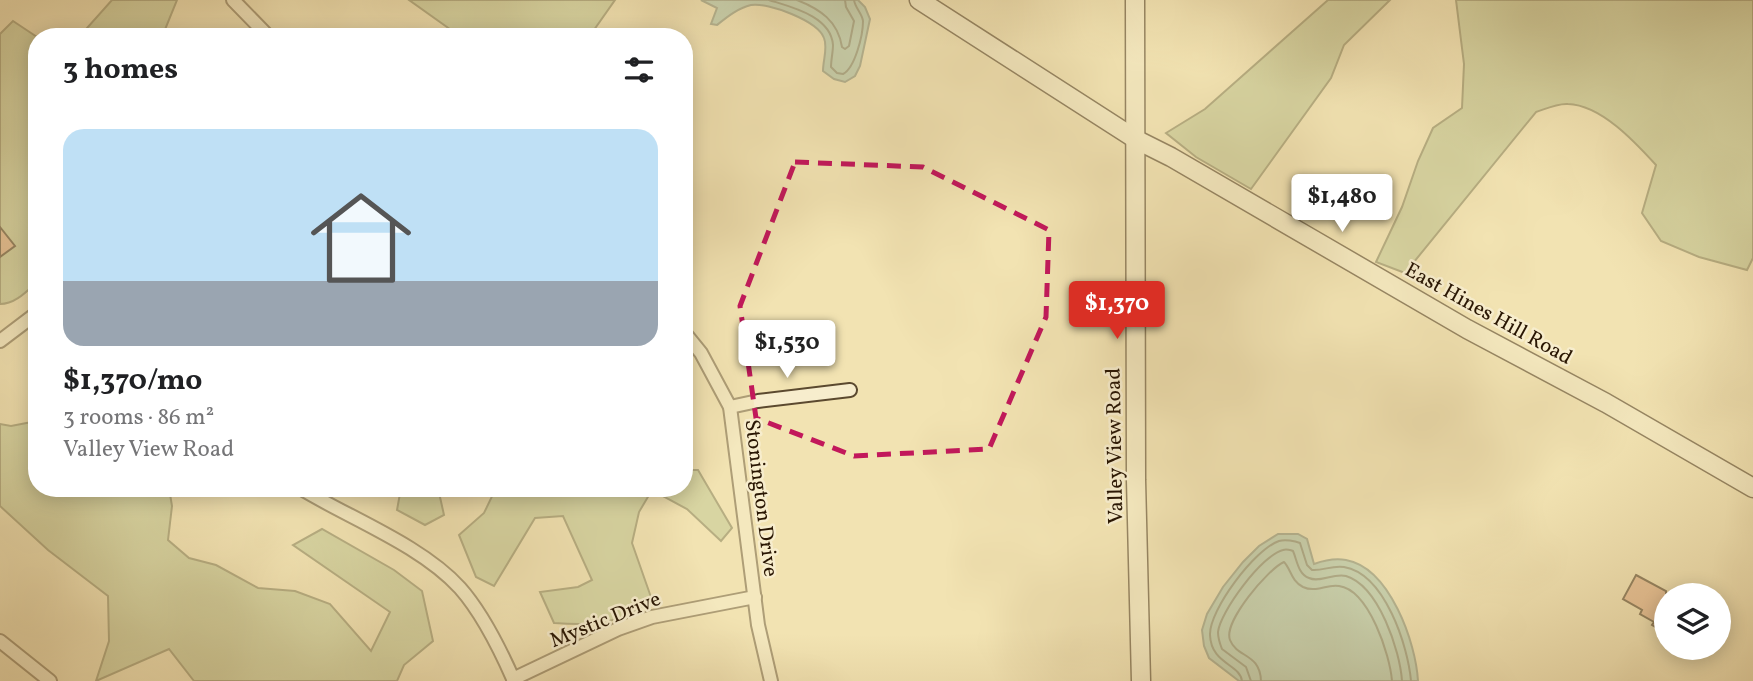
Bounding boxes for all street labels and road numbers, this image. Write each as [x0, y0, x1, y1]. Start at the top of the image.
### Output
street label: East Hines Hill Road [1399, 256, 1577, 373]
street label: Valley View Road [1100, 368, 1131, 524]
street label: Stonington Drive [736, 418, 785, 579]
street label: Mystic Drive [546, 585, 665, 656]

